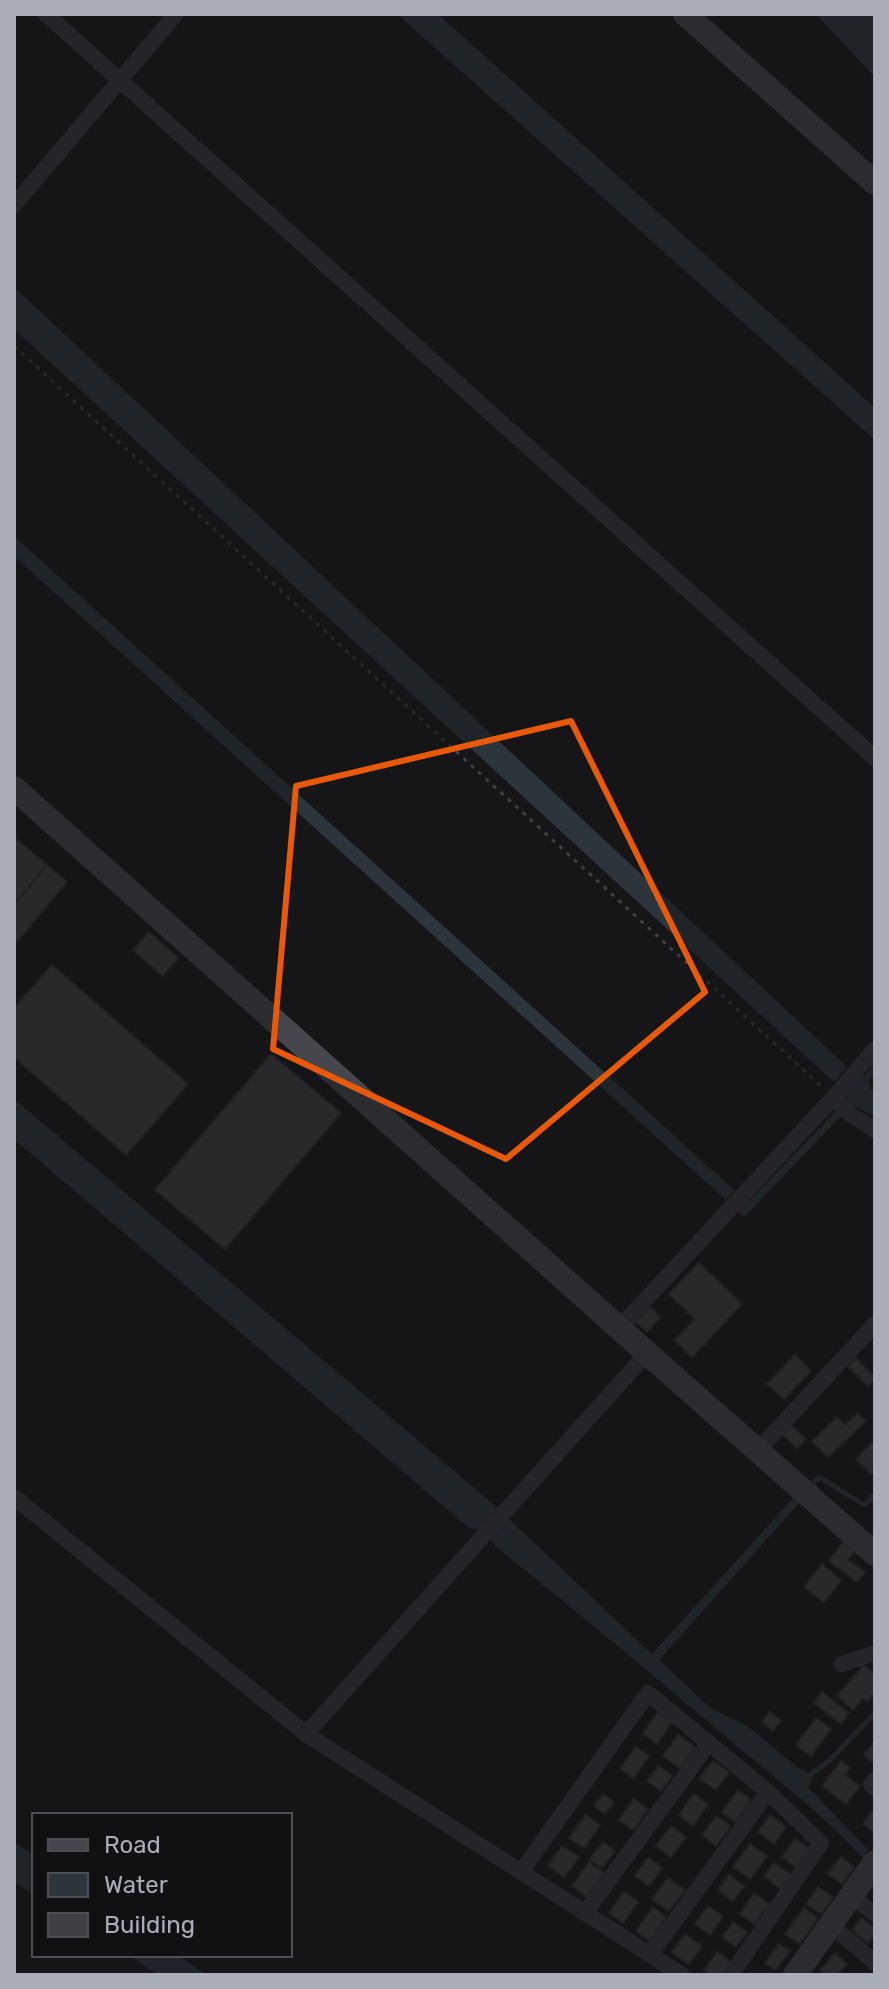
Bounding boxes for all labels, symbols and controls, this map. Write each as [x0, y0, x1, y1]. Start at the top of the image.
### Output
legend [32, 1813, 292, 1957]
text: Road [104, 1831, 161, 1859]
text: Water [104, 1871, 168, 1899]
text: Building [104, 1911, 195, 1939]

